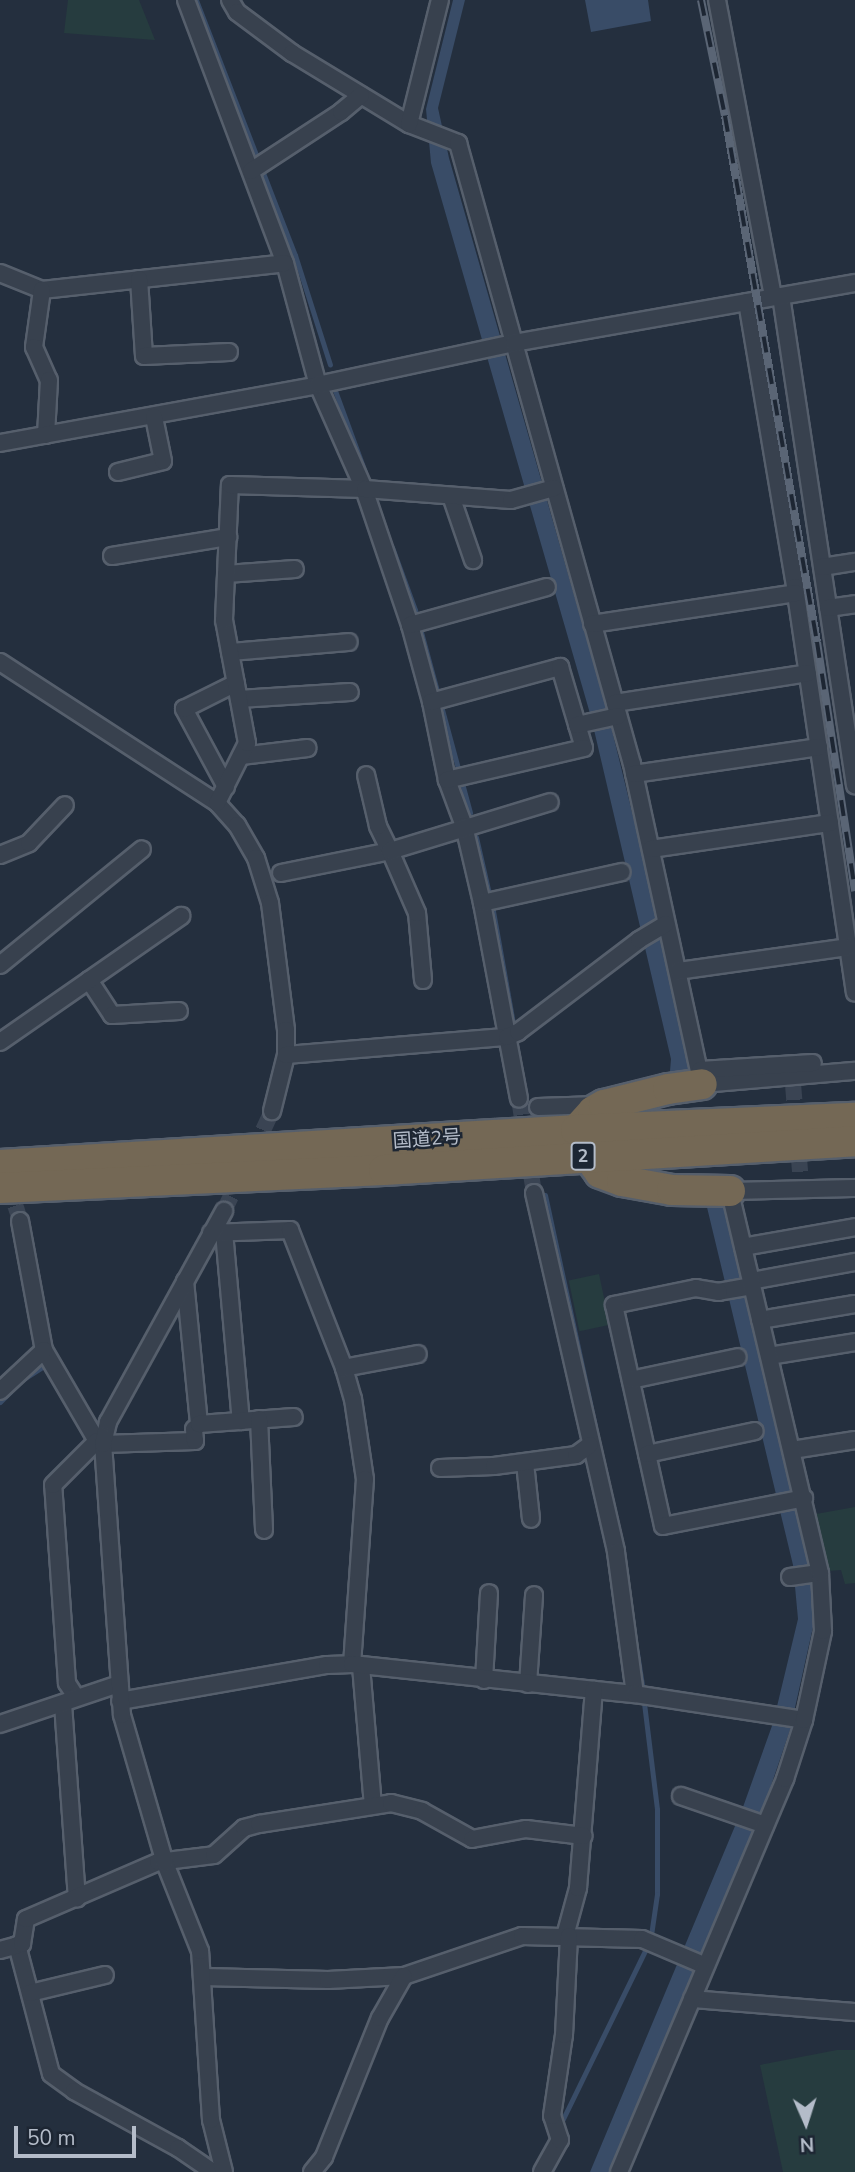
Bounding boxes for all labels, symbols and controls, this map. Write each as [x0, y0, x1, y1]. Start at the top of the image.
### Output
street label: 国道2号 [392, 1126, 462, 1154]
road number: 2 [569, 1142, 597, 1170]
north arrow [771, 2088, 841, 2158]
scale bar [18, 2112, 140, 2156]
text: 50 m [27, 2124, 76, 2152]
text: N [799, 2131, 815, 2157]

